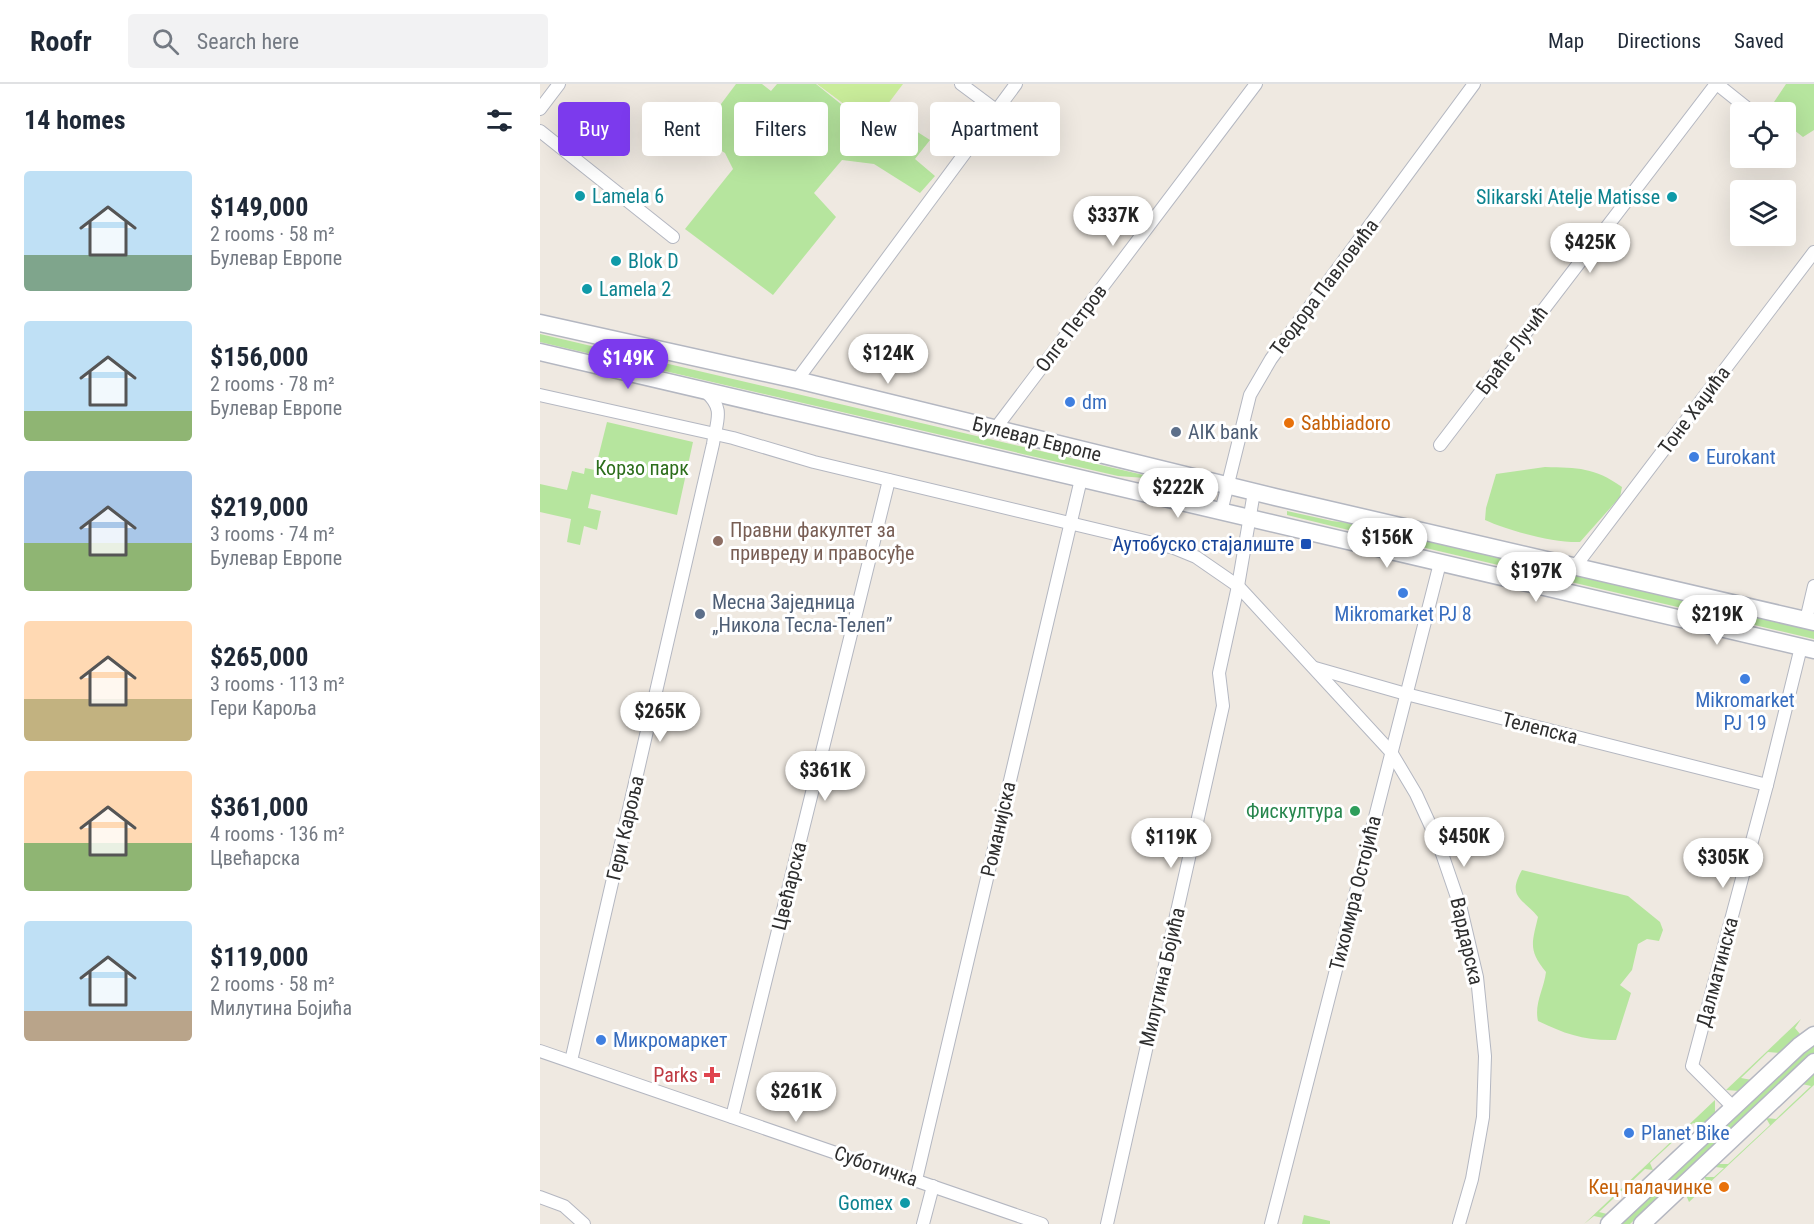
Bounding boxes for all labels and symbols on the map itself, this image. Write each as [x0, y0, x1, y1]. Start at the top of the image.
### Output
place label: Lamela 6 [592, 184, 664, 208]
place label: Slikarski Atelje Matisse [1476, 185, 1660, 209]
marker: Lamela 6 [573, 189, 587, 203]
marker: Slikarski Atelje Matisse [1665, 190, 1679, 204]
pin: $337K [1071, 196, 1155, 247]
street label: Теодора Павловића [1265, 214, 1383, 360]
pin: $425K [1548, 223, 1632, 274]
place label: Blok D [628, 249, 679, 273]
marker: Blok D [609, 254, 623, 268]
place label: Lamela 2 [599, 277, 671, 301]
street label: Олге Петров [1030, 279, 1112, 377]
marker: Lamela 2 [580, 282, 594, 296]
street label: Браће Лучић [1471, 301, 1553, 399]
pin: $124K [846, 334, 930, 385]
pin: $149K [586, 339, 670, 390]
street label: Тоне Хаџића [1653, 361, 1735, 459]
place label: dm [1082, 390, 1107, 414]
marker: dm [1063, 395, 1077, 409]
street label: Булевар Европе [970, 411, 1104, 467]
place label: Sabbiadoro [1301, 411, 1391, 435]
marker: Sabbiadoro [1282, 416, 1296, 430]
place label: AIK bank [1188, 420, 1258, 444]
marker: AIK bank [1169, 425, 1183, 439]
place label: Eurokant [1706, 445, 1776, 469]
marker: Eurokant [1687, 450, 1701, 464]
park label: Корзо парк [595, 456, 689, 480]
pin: $222K [1136, 468, 1220, 519]
place label: Правни факултет за привреду и правосуђе [730, 518, 914, 565]
pin: $156K [1345, 518, 1429, 569]
place label: Аутобуско стајалиште [1113, 532, 1294, 556]
marker: Правни факултет за привреду и правосуђе [711, 534, 725, 548]
marker: Аутобуско стајалиште [1299, 537, 1313, 551]
pin: $197K [1494, 552, 1578, 603]
marker: Mikromarket PJ 8 [1396, 586, 1410, 600]
place label: Месна Заједница „Никола Тесла-Телеп” [712, 590, 893, 637]
pin: $219K [1675, 595, 1759, 646]
place label: Mikromarket PJ 8 [1334, 602, 1472, 626]
marker: Месна Заједница „Никола Тесла-Телеп” [693, 607, 707, 621]
marker: Mikromarket PJ 19 [1738, 672, 1752, 686]
place label: Mikromarket PJ 19 [1695, 688, 1795, 735]
pin: $265K [618, 692, 702, 743]
street label: Телепска [1500, 707, 1580, 749]
pin: $361K [783, 751, 867, 802]
street label: Гери Кароља [601, 773, 649, 883]
street label: Романијска [975, 779, 1021, 879]
place label: Фискултура [1246, 799, 1343, 823]
marker: Фискултура [1348, 804, 1362, 818]
street label: Тихомира Остојића [1324, 813, 1386, 973]
pin: $450K [1422, 817, 1506, 868]
pin: $119K [1129, 818, 1213, 869]
pin: $305K [1681, 838, 1765, 889]
street label: Цвећарска [766, 839, 812, 933]
street label: Вардарска [1445, 895, 1489, 987]
street label: Милутина Бојића [1134, 905, 1190, 1049]
street label: Далматинска [1691, 914, 1743, 1030]
place label: Микромаркет [613, 1028, 727, 1052]
marker: Микромаркет [594, 1033, 608, 1047]
place label: Parks [653, 1063, 698, 1087]
marker: Parks [703, 1066, 721, 1084]
pin: $261K [754, 1072, 838, 1123]
place label: Planet Bike [1641, 1121, 1730, 1145]
marker: Planet Bike [1622, 1126, 1636, 1140]
street label: Суботичка [831, 1141, 921, 1191]
place label: Кец палачинке [1588, 1175, 1712, 1199]
marker: Кец палачинке [1717, 1180, 1731, 1194]
place label: Gomex [838, 1191, 893, 1215]
marker: Gomex [898, 1196, 912, 1210]

